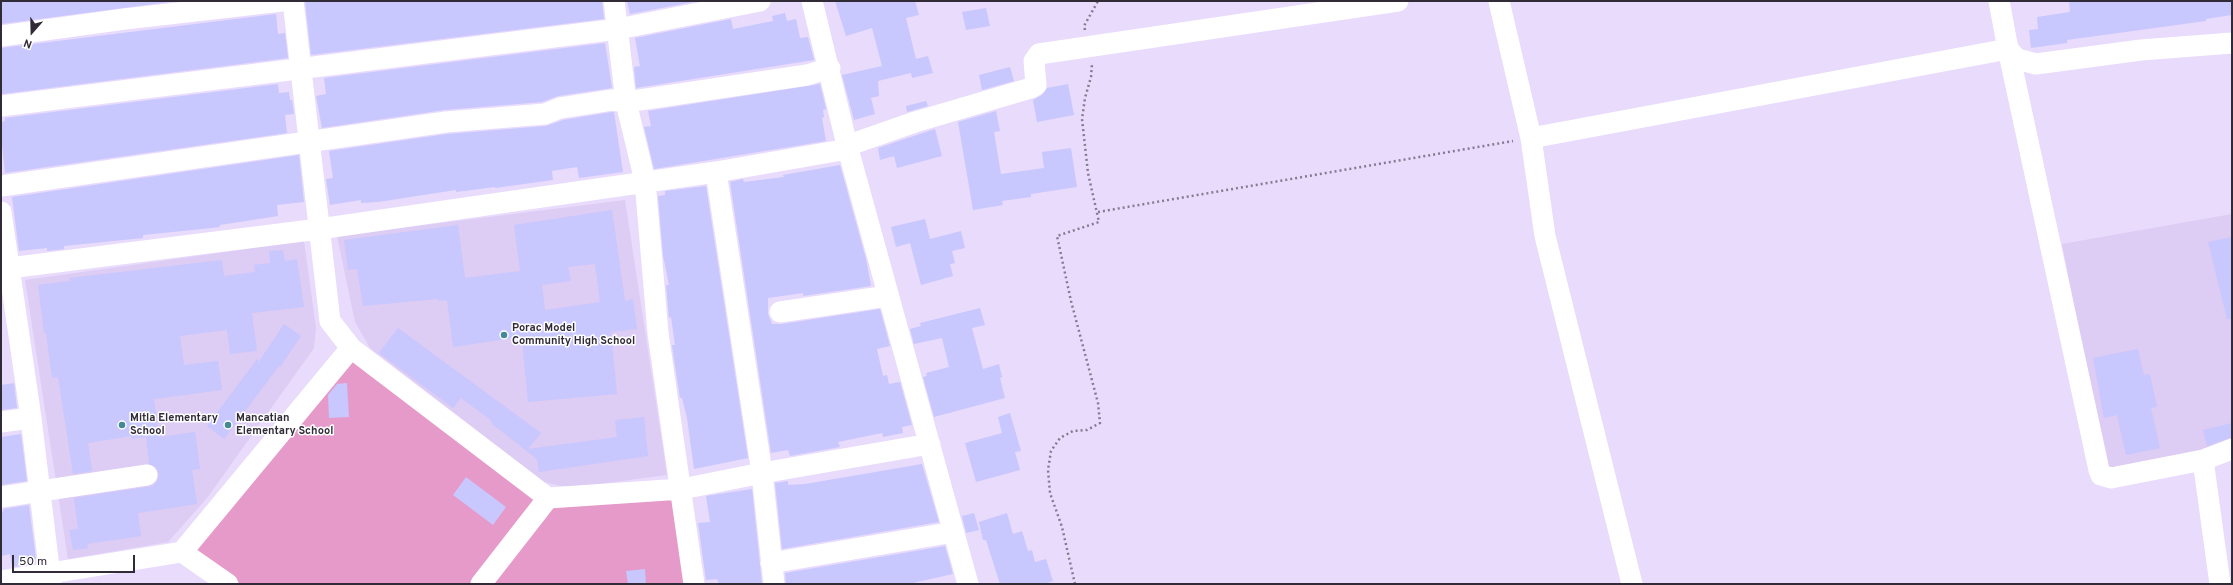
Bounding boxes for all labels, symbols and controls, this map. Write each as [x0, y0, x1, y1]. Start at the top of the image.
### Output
north arrow [12, 12, 52, 52]
text: N [22, 35, 34, 51]
place label: Porac Model Community High School [512, 322, 635, 348]
marker: Porac Model Community High School [499, 330, 509, 340]
place label: Mitla Elementary School [130, 412, 218, 438]
place label: Mancatian Elementary School [236, 412, 333, 438]
marker: Mitla Elementary School [117, 420, 127, 430]
marker: Mancatian Elementary School [223, 420, 233, 430]
scale bar [14, 547, 137, 573]
text: 50 m [19, 554, 47, 570]

